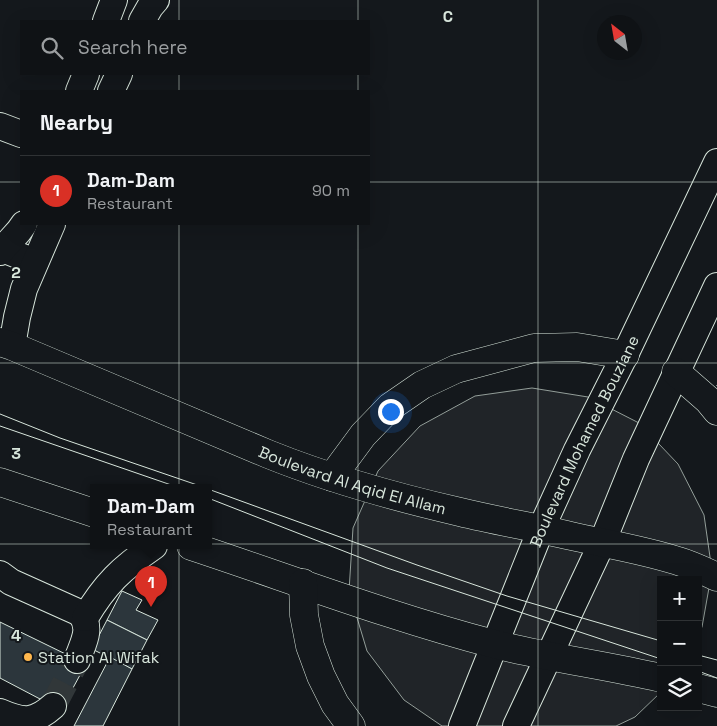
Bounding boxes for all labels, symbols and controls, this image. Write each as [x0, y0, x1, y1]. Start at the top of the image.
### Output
text: C [443, 6, 453, 27]
north arrow [597, 15, 642, 60]
search box [20, 20, 370, 75]
icon: search [38, 34, 66, 62]
text: Search here [78, 35, 188, 60]
text: Nearby [40, 109, 113, 136]
text: Dam-Dam [87, 168, 175, 193]
text: 1 [52, 180, 60, 201]
text: 90 m [312, 180, 350, 201]
text: Restaurant [87, 193, 173, 214]
text: 2 [11, 262, 21, 283]
street label: Boulevard Mohamed Bouziane [525, 332, 644, 550]
your location [378, 399, 404, 425]
street label: Boulevard Al Aqid El Allam [255, 441, 448, 519]
text: 3 [11, 443, 21, 464]
popup [90, 484, 212, 549]
text: Dam-Dam [107, 494, 195, 519]
text: Restaurant [107, 519, 193, 540]
pin: 1 [135, 566, 167, 607]
map controls [657, 576, 702, 711]
button: + [657, 576, 702, 621]
button: − [657, 621, 702, 666]
text: 4 [11, 625, 21, 646]
place label: Station Al Wifak [38, 647, 160, 668]
marker: Station Al Wifak [22, 651, 34, 663]
button: layers [657, 666, 702, 711]

